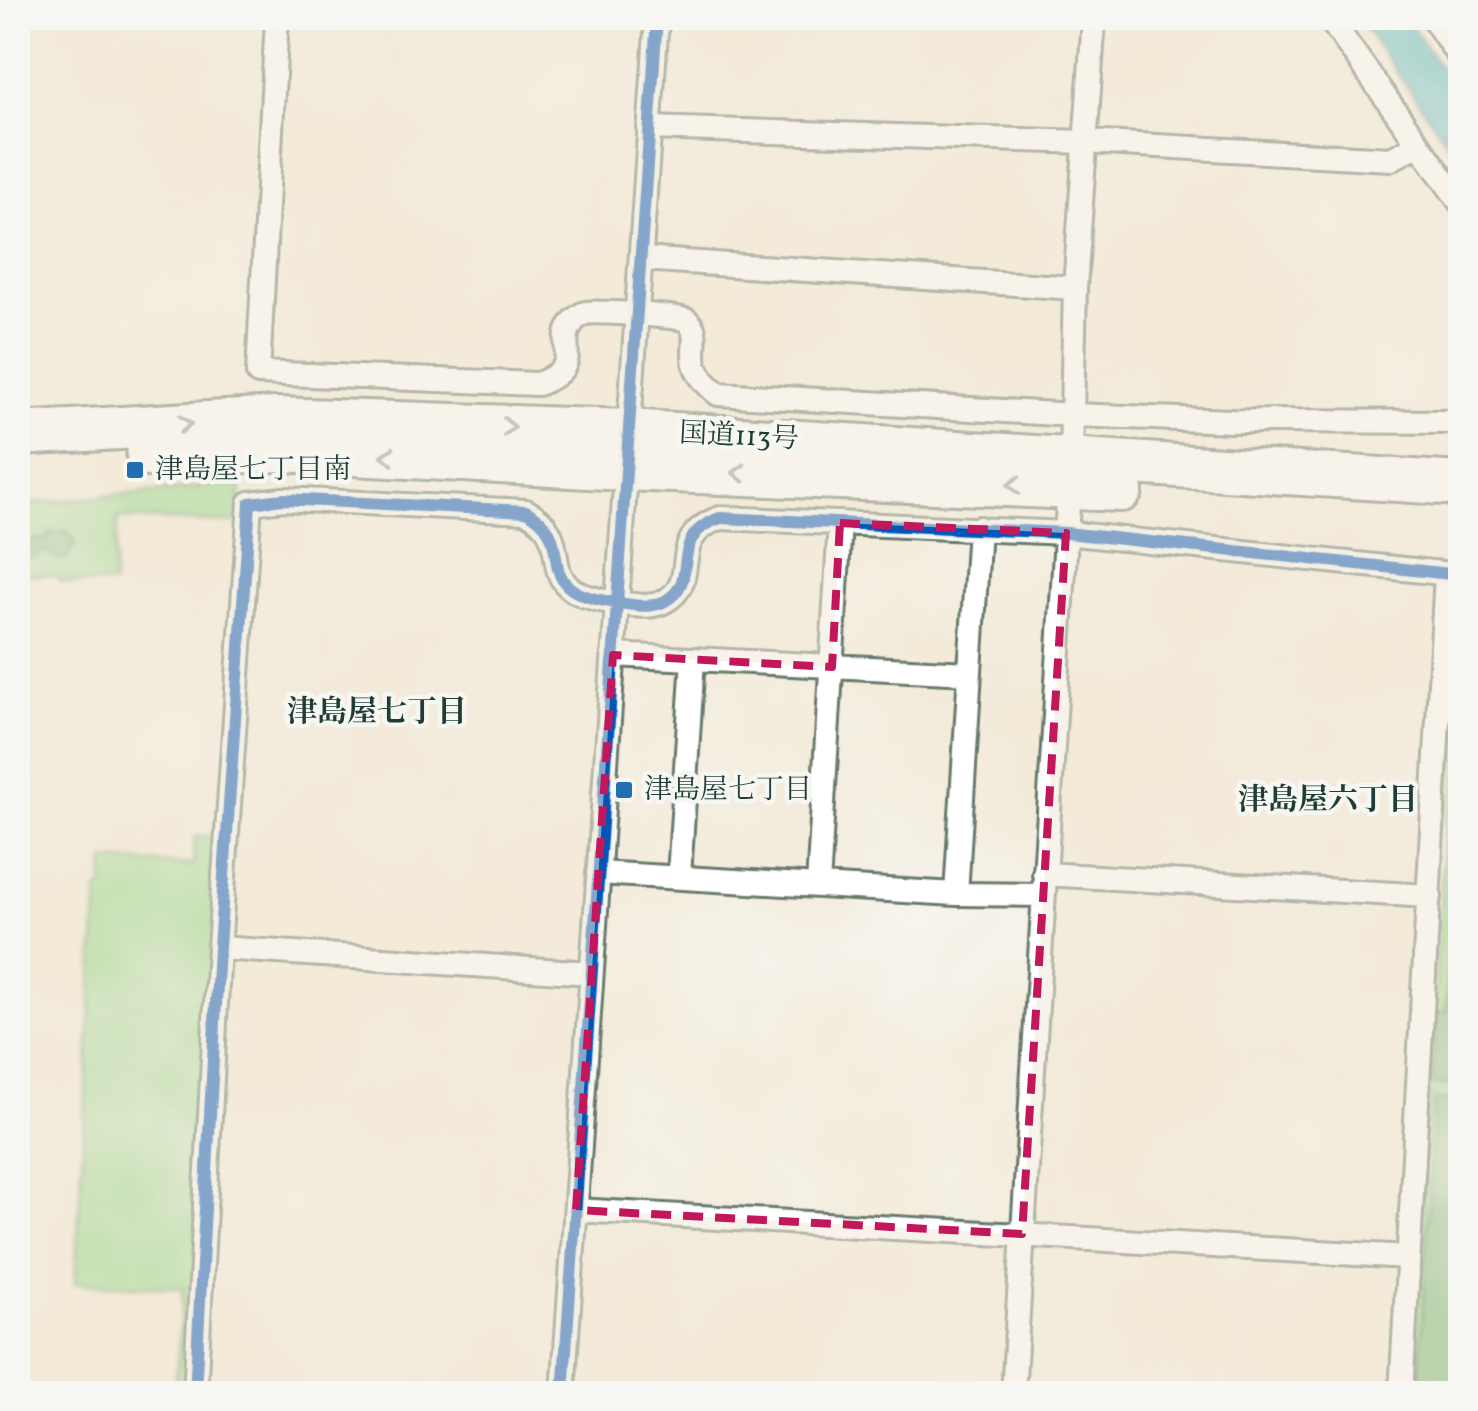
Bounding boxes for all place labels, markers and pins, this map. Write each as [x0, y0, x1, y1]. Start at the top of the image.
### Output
place label: 津島屋七丁目南 [155, 451, 351, 490]
marker: 津島屋七丁目南 [124, 459, 146, 481]
place label: 津島屋七丁目 [644, 771, 812, 810]
marker: 津島屋七丁目 [613, 779, 635, 801]

